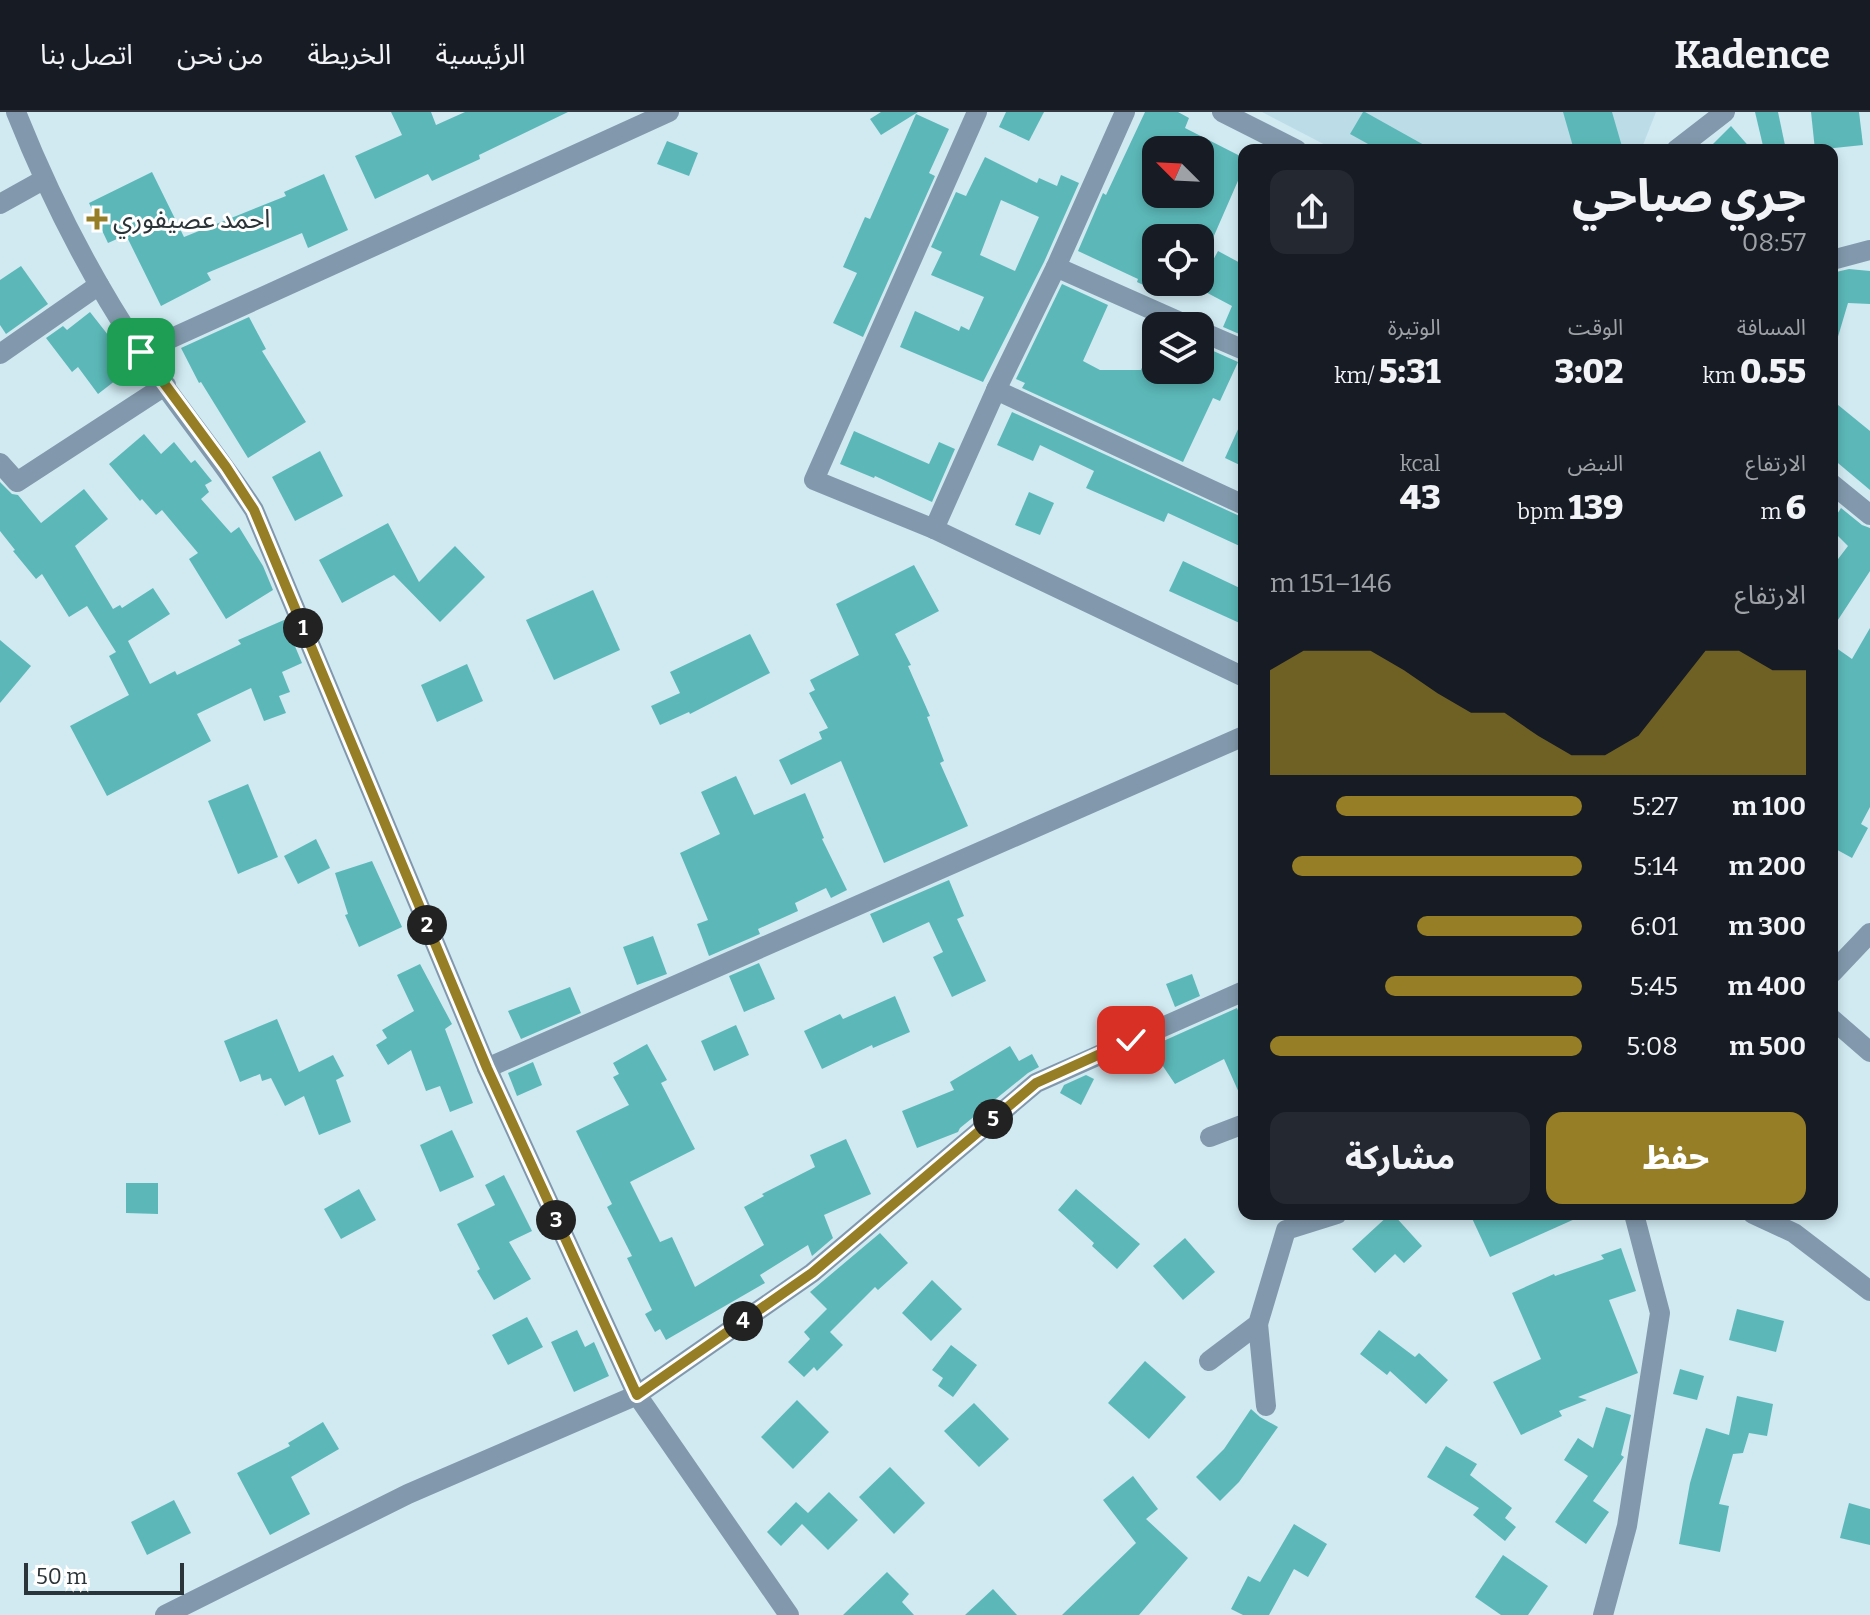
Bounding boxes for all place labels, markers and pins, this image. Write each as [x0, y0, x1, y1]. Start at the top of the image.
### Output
place label: احمد عصيفوري [113, 204, 270, 239]
marker: احمد عصيفوري [88, 210, 106, 228]
pin [107, 318, 175, 386]
pin: 1 [283, 608, 323, 648]
pin: 2 [407, 905, 447, 945]
pin [1097, 1006, 1165, 1074]
pin: 5 [973, 1099, 1013, 1139]
pin: 3 [536, 1200, 576, 1240]
pin: 4 [723, 1301, 763, 1341]

